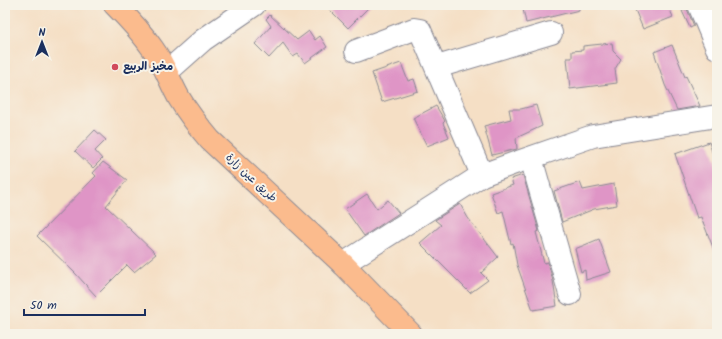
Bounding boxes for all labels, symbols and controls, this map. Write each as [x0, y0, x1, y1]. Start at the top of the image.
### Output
north arrow [22, 22, 62, 62]
text: N [39, 24, 46, 42]
place label: مخبز الربيع [123, 58, 173, 76]
marker: مخبز الربيع [110, 62, 120, 72]
street label: طريق عين زارة [221, 149, 281, 207]
scale bar [24, 291, 145, 317]
text: 50 m [30, 296, 57, 315]

